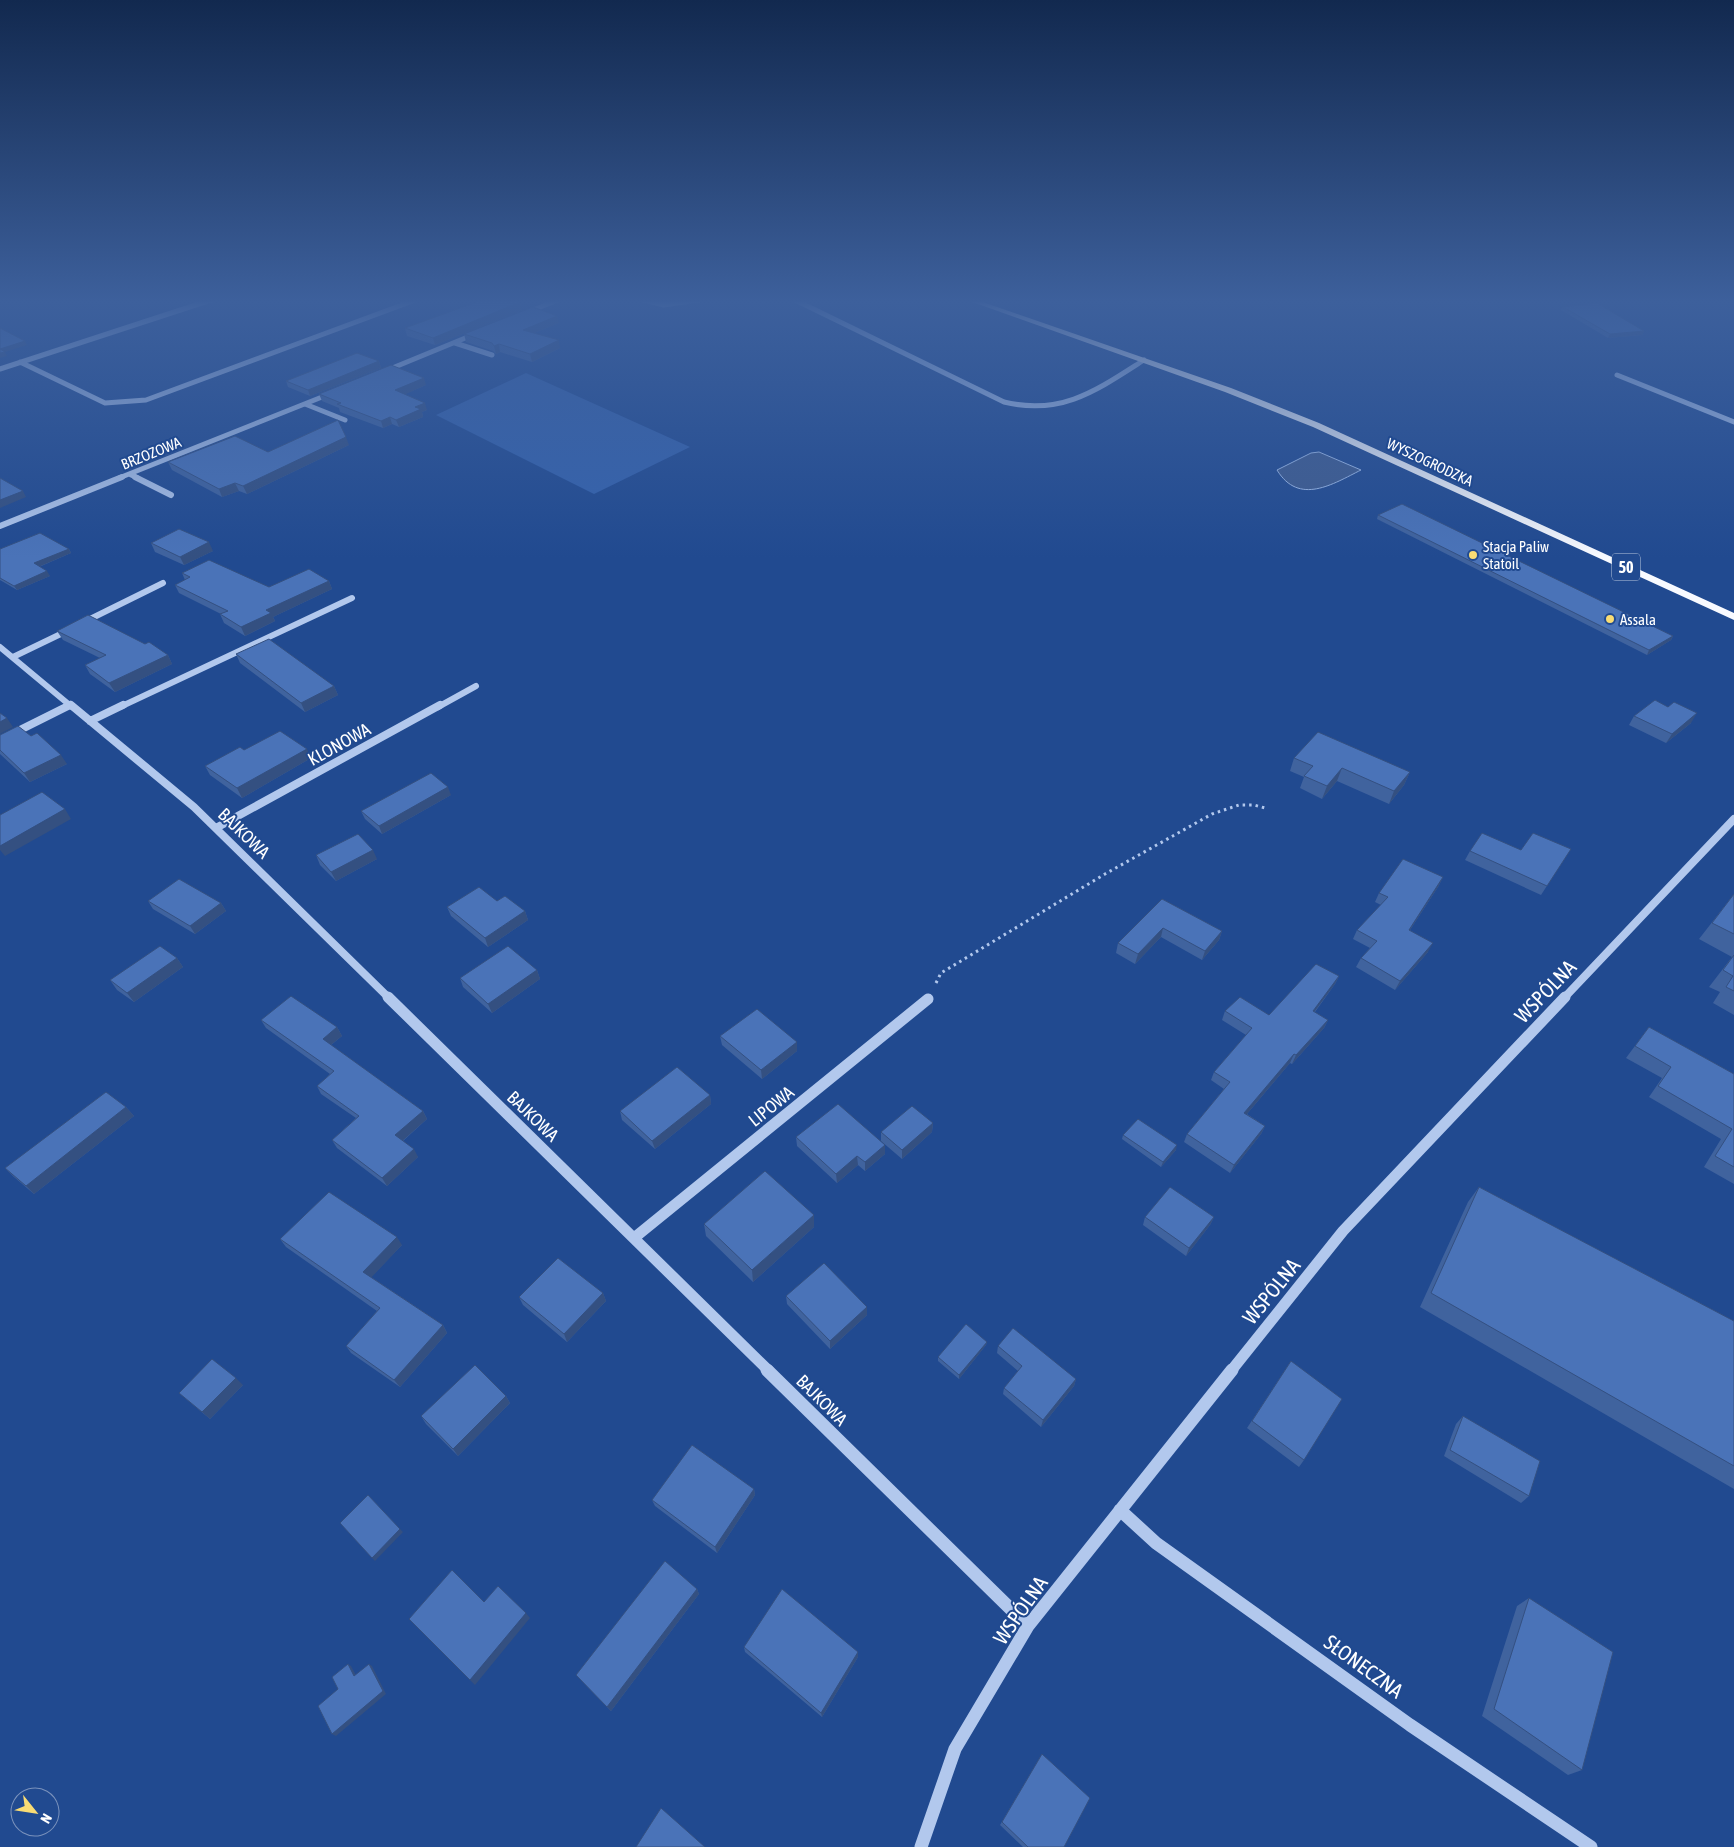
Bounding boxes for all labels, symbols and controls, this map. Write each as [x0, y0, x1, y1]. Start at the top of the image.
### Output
street label: BRZOZOWA [119, 433, 184, 473]
street label: WYSZOGRODZKA [1384, 435, 1476, 490]
place label: Stacja Paliw Statoil [1483, 538, 1549, 572]
marker: Stacja Paliw Statoil [1467, 549, 1479, 561]
road number: 50 [1612, 554, 1640, 580]
place label: Assala [1620, 611, 1656, 628]
marker: Assala [1604, 613, 1616, 625]
street label: KLONOWA [304, 718, 374, 770]
street label: BAJKOWA [214, 803, 274, 863]
street label: WSPÓLNA [1509, 954, 1581, 1027]
street label: LIPOWA [744, 1081, 798, 1131]
street label: BAJKOWA [503, 1086, 563, 1146]
street label: WSPÓLNA [1237, 1253, 1305, 1329]
street label: BAJKOWA [792, 1370, 852, 1430]
street label: WSPÓLNA [988, 1571, 1052, 1649]
street label: SŁONECZNA [1320, 1629, 1409, 1703]
north arrow [10, 1787, 60, 1837]
text: N [37, 1811, 55, 1826]

